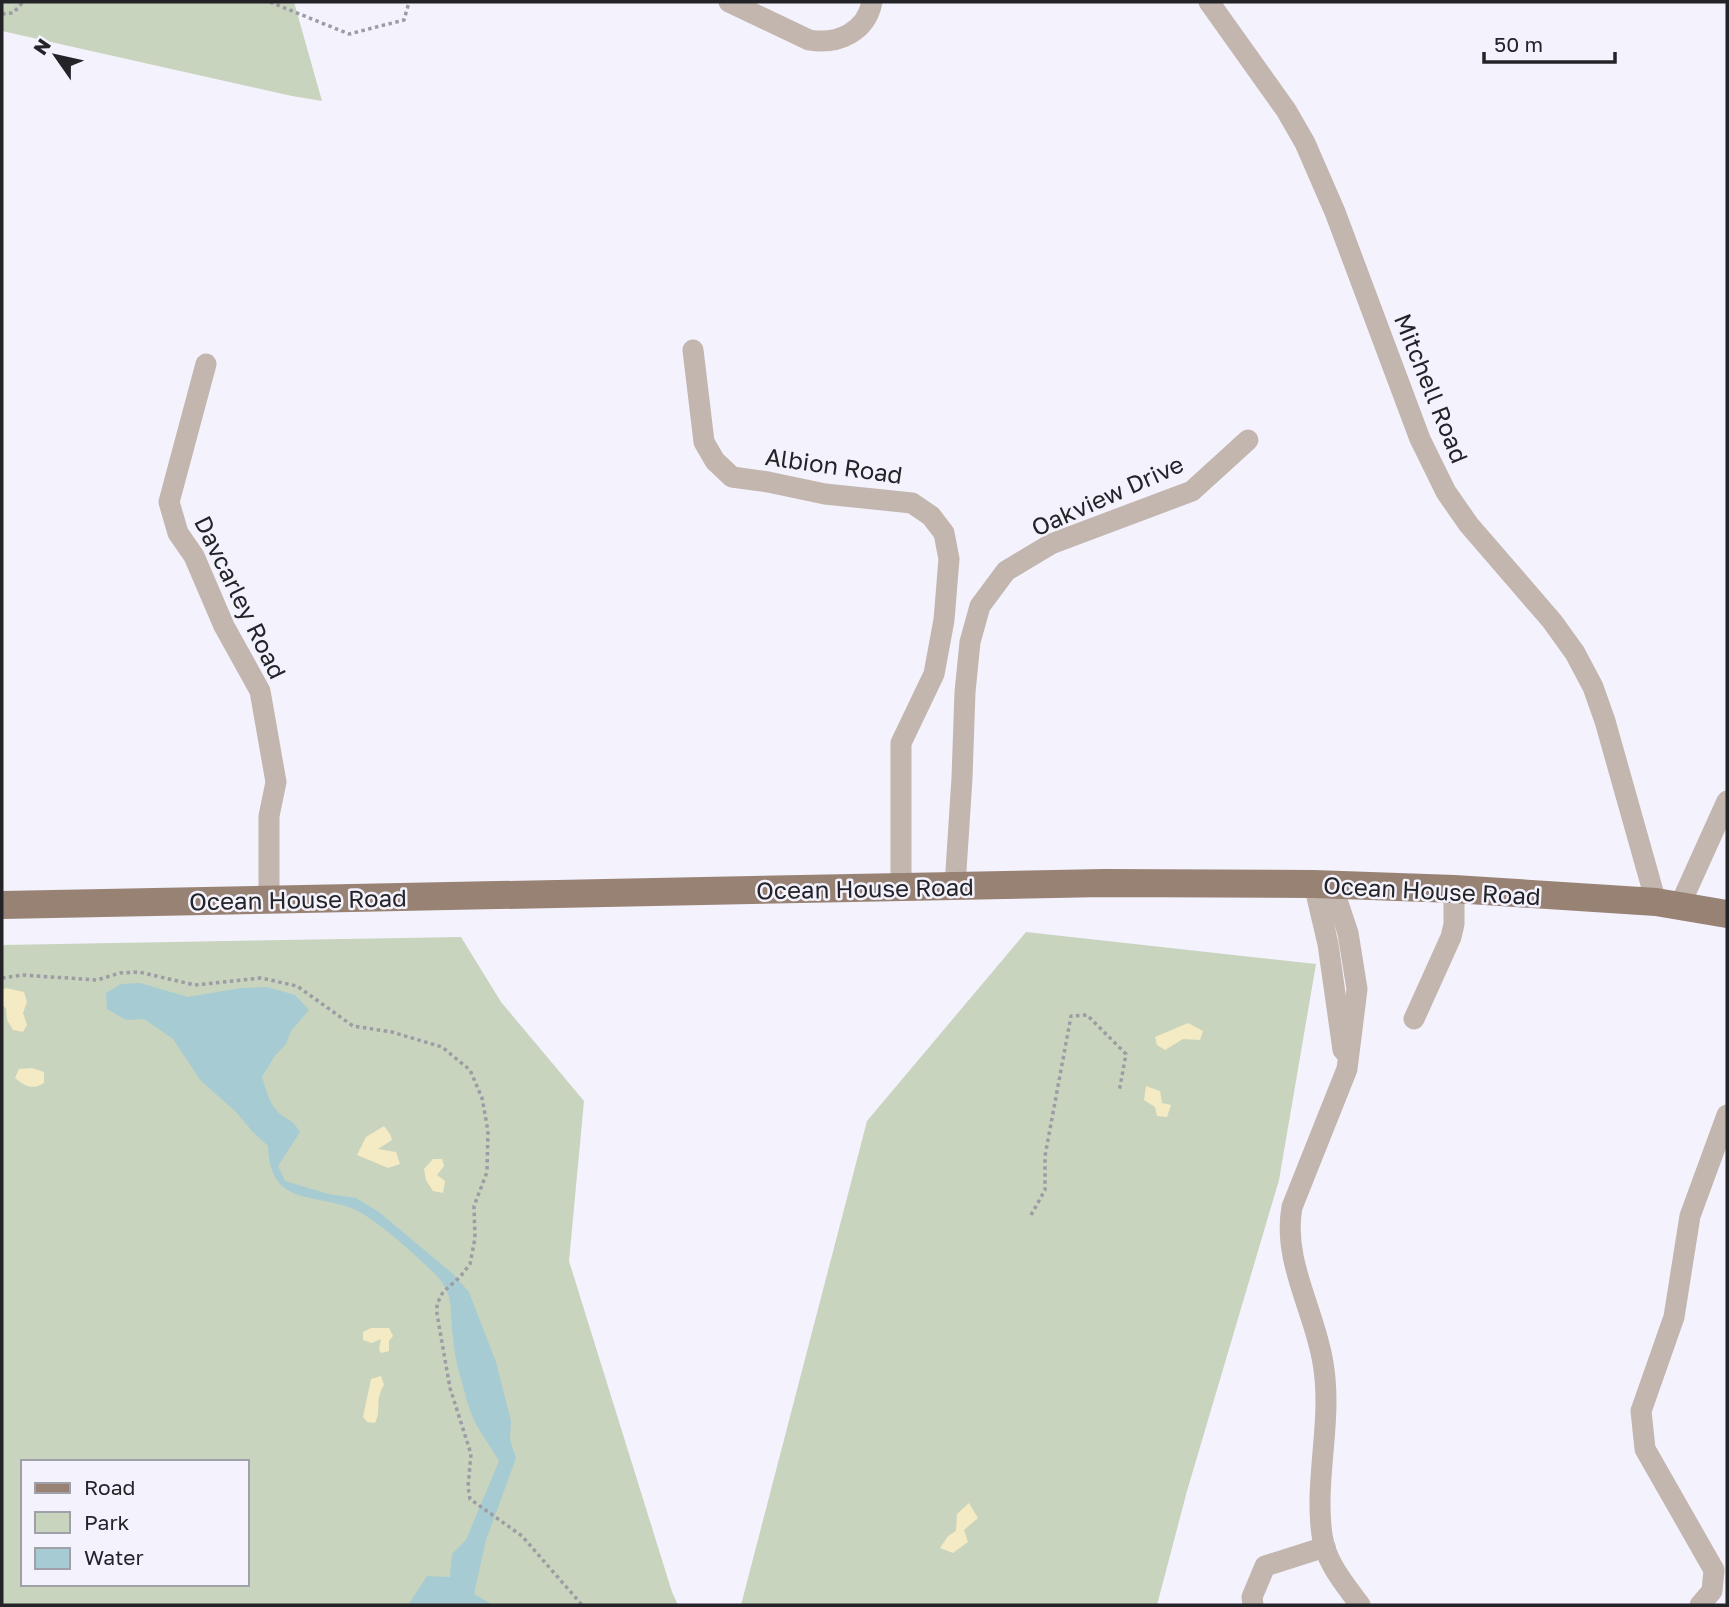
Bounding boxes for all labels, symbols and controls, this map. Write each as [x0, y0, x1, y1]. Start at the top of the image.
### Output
north arrow [21, 21, 91, 91]
scale bar [1484, 21, 1615, 65]
text: 50 m [1494, 31, 1543, 57]
text: N [28, 34, 55, 59]
street label: Mitchell Road [1389, 309, 1475, 467]
street label: Albion Road [763, 441, 905, 489]
street label: Oakview Drive [1026, 448, 1188, 542]
street label: Davcarley Road [189, 511, 293, 683]
street label: Ocean House Road [1323, 870, 1541, 910]
street label: Ocean House Road [756, 872, 974, 904]
street label: Ocean House Road [189, 883, 407, 915]
legend [21, 1460, 248, 1586]
text: Road [84, 1474, 135, 1500]
text: Park [84, 1509, 130, 1535]
text: Water [84, 1544, 144, 1570]

